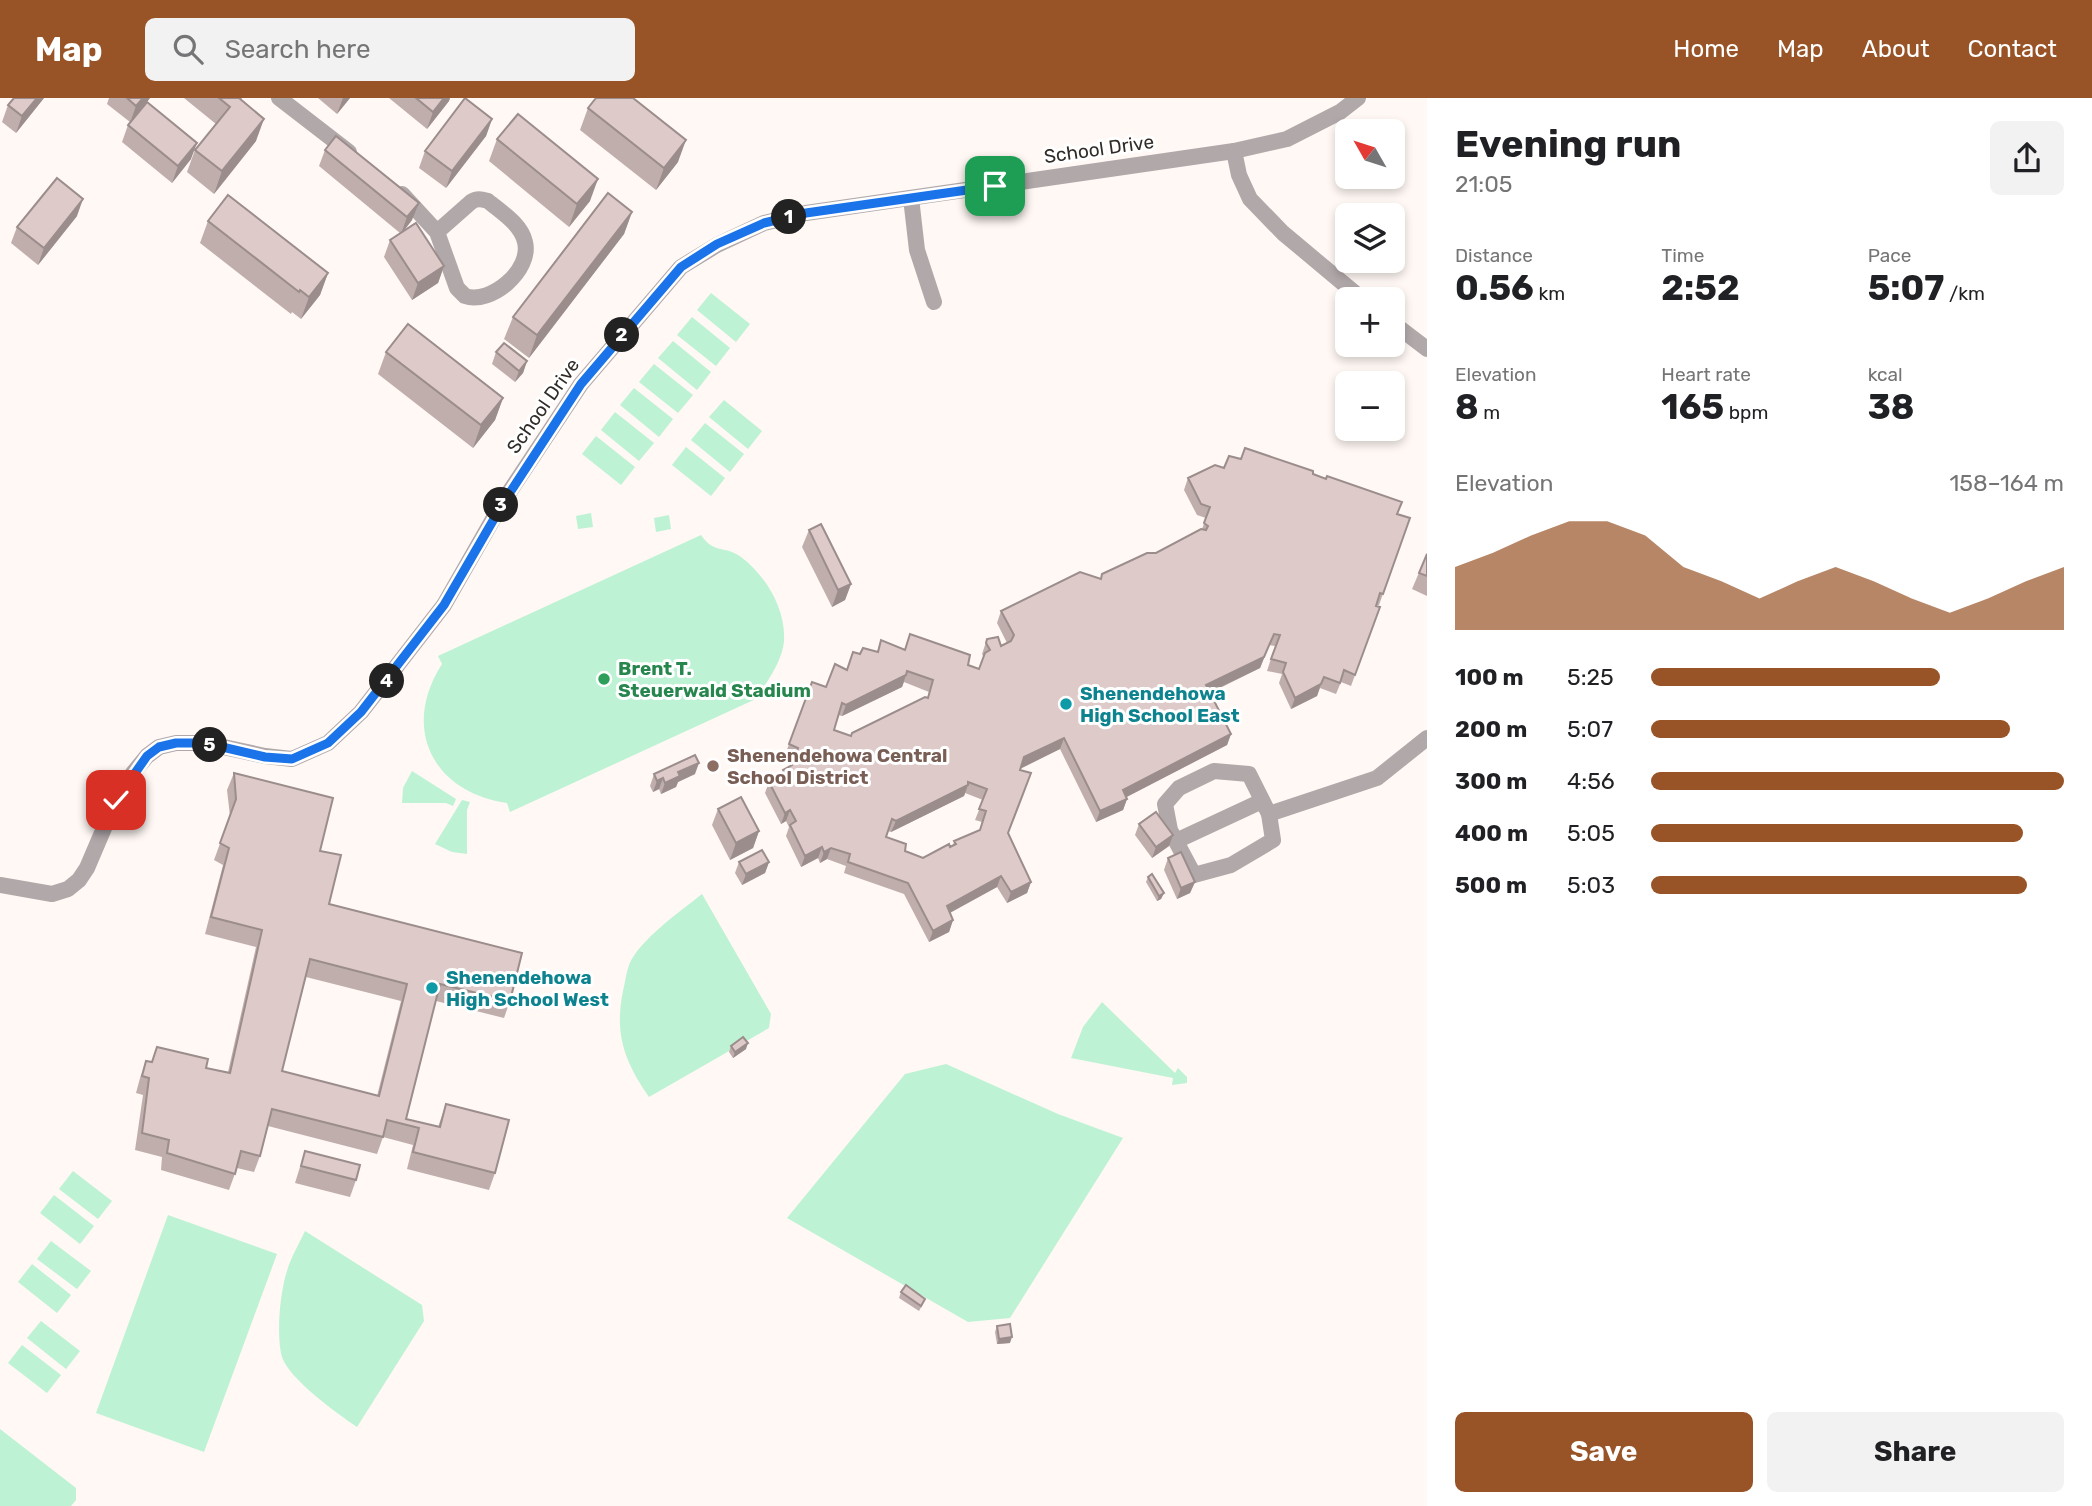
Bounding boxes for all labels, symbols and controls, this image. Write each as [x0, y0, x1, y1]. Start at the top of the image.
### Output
search box [145, 18, 635, 81]
text: Map [35, 30, 103, 69]
icon: search [169, 30, 207, 68]
text: Search here [225, 34, 370, 65]
text: Home [1673, 35, 1739, 63]
text: Map [1777, 35, 1824, 63]
text: About [1862, 35, 1930, 63]
text: Contact [1968, 35, 2057, 63]
north arrow [1335, 119, 1405, 189]
map controls [1335, 119, 1405, 441]
text: Evening run [1455, 121, 1681, 167]
button: share [1990, 121, 2064, 195]
street label: School Drive [1043, 130, 1155, 168]
pin [965, 156, 1025, 216]
icon: arrive [976, 167, 1014, 205]
text: 21:05 [1455, 170, 1513, 198]
pin: 1 [772, 200, 806, 234]
button: layers [1335, 203, 1405, 273]
text: 1 [784, 205, 793, 228]
text: Distance [1455, 244, 1533, 267]
text: Time [1661, 244, 1704, 267]
text: Pace [1868, 244, 1911, 267]
text: 0.56 [1455, 267, 1534, 309]
text: 2:52 [1661, 267, 1740, 309]
text: 5:07 [1868, 267, 1944, 309]
text: km [1534, 282, 1565, 305]
text: /km [1944, 282, 1985, 305]
button: + [1335, 287, 1405, 357]
pin: 2 [604, 317, 640, 352]
text: 2 [615, 323, 628, 346]
street label: School Drive [502, 354, 584, 458]
text: Elevation [1455, 363, 1536, 386]
text: Heart rate [1661, 363, 1751, 386]
text: kcal [1868, 363, 1903, 386]
button: − [1335, 371, 1405, 441]
text: 8 [1455, 386, 1479, 428]
text: 165 [1661, 386, 1724, 428]
text: 38 [1868, 386, 1914, 428]
text: m [1479, 401, 1500, 424]
text: bpm [1724, 401, 1768, 424]
text: Elevation [1455, 469, 1554, 497]
text: 158–164 m [1949, 469, 2064, 497]
pin: 3 [484, 488, 518, 522]
text: 3 [494, 493, 507, 516]
place label: Brent T. Steuerwald Stadium [618, 657, 811, 702]
text: 100 m [1455, 663, 1524, 691]
text: 5:25 [1567, 663, 1614, 691]
pin: 4 [370, 664, 404, 698]
text: 4 [380, 669, 393, 692]
marker: Brent T. Steuerwald Stadium [596, 671, 612, 687]
place label: Shenendehowa High School East [1080, 682, 1240, 727]
marker: Shenendehowa High School East [1058, 696, 1074, 712]
text: 200 m [1455, 715, 1527, 743]
text: 5:07 [1567, 715, 1613, 743]
pin: 5 [192, 728, 228, 762]
text: 5 [203, 733, 216, 756]
place label: Shenendehowa Central School District [727, 744, 947, 789]
marker: Shenendehowa Central School District [705, 758, 721, 774]
text: 300 m [1455, 767, 1527, 795]
text: 4:56 [1567, 767, 1615, 795]
pin [86, 770, 146, 830]
icon: check [97, 781, 135, 819]
text: 400 m [1455, 819, 1528, 847]
text: 5:05 [1567, 819, 1615, 847]
text: 500 m [1455, 871, 1527, 899]
text: 5:03 [1567, 871, 1615, 899]
place label: Shenendehowa High School West [446, 966, 609, 1011]
marker: Shenendehowa High School West [424, 980, 440, 996]
button: Save [1455, 1412, 1753, 1492]
button: Share [1767, 1412, 2064, 1492]

